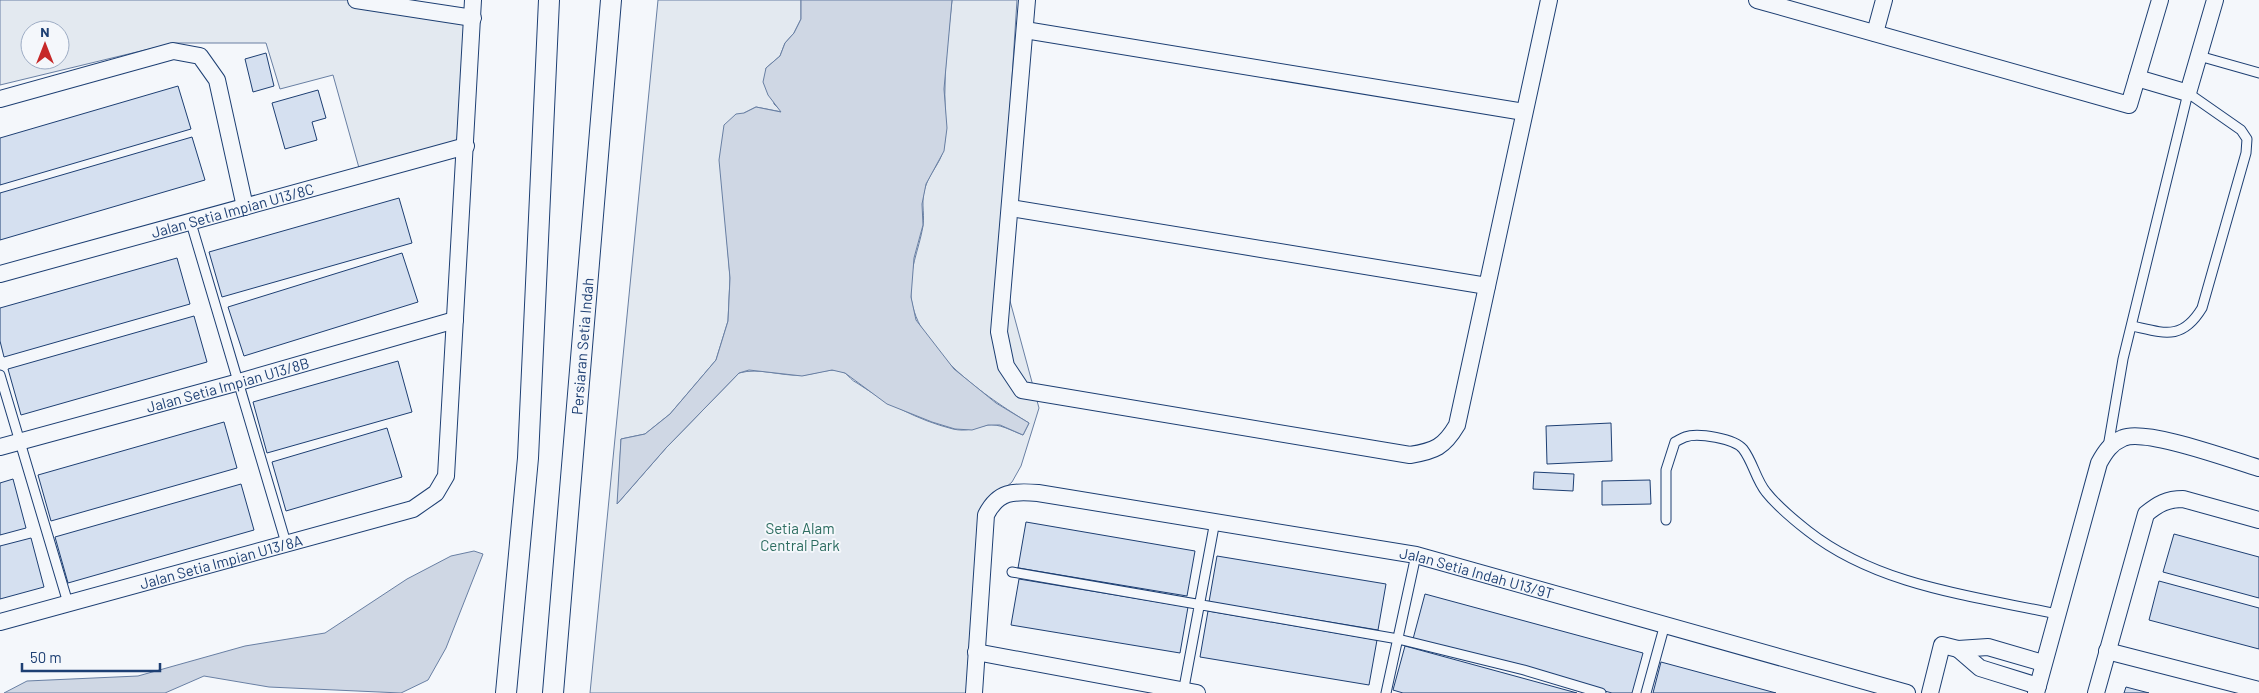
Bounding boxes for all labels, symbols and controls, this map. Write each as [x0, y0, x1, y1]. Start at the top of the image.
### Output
north arrow [20, 20, 70, 70]
text: N [40, 23, 50, 40]
street label: Jalan Setia Impian U13/8C [149, 179, 316, 241]
street label: Persiaran Setia Indah [567, 277, 597, 415]
street label: Jalan Setia Impian U13/8B [144, 353, 311, 416]
park label: Setia Alam Central Park [760, 519, 840, 554]
street label: Jalan Setia Impian U13/8A [137, 531, 304, 592]
street label: Jalan Setia Indah U13/9T [1398, 543, 1556, 602]
scale bar [22, 640, 160, 672]
text: 50 m [30, 648, 62, 666]

